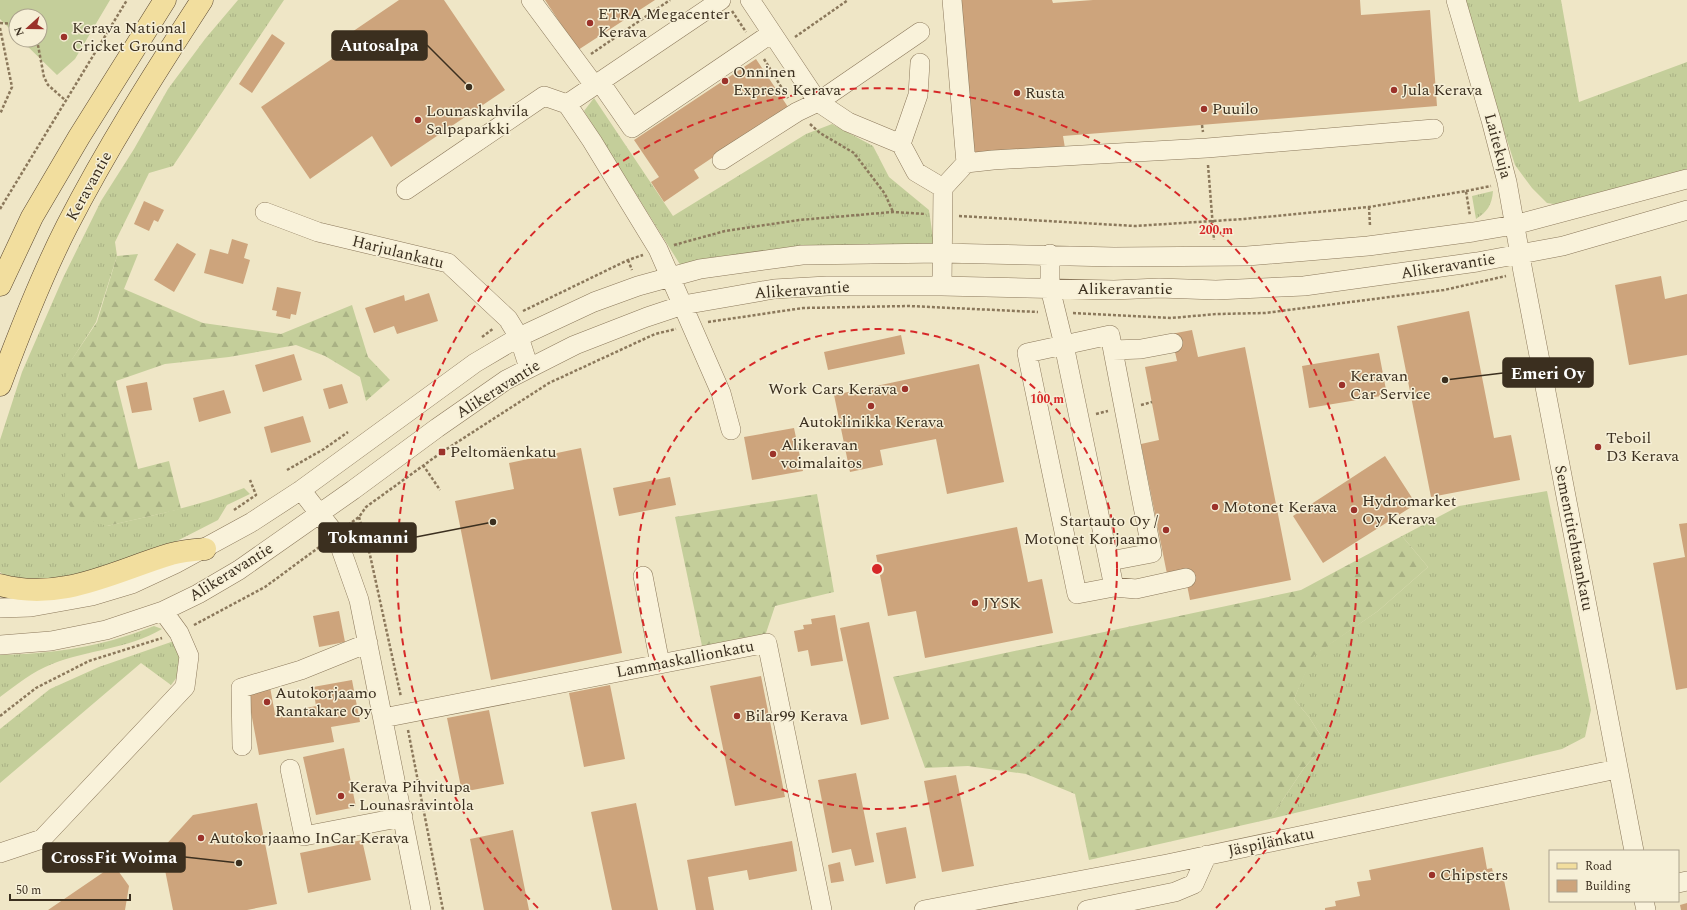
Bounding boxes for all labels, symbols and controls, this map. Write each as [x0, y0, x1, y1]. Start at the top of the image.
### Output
place label: ETRA Megacenter Kerava [598, 2, 730, 44]
north arrow [8, 8, 48, 48]
place label: Kerava National Cricket Ground [72, 16, 186, 58]
marker: ETRA Megacenter Kerava [585, 18, 595, 28]
text: N [10, 24, 29, 39]
callout: Autosalpa [332, 31, 427, 60]
marker: Kerava National Cricket Ground [59, 32, 69, 42]
text: Autosalpa [340, 33, 419, 59]
place label: Onninen Express Kerava [733, 60, 841, 102]
marker: Onninen Express Kerava [720, 76, 730, 86]
place label: Jula Kerava [1402, 78, 1483, 102]
place label: Rusta [1025, 81, 1065, 105]
marker: Jula Kerava [1389, 85, 1399, 95]
marker: Rusta [1012, 88, 1022, 98]
place label: Puuilo [1212, 97, 1259, 121]
place label: Lounaskahvila Salpaparkki [426, 99, 529, 141]
marker: Puuilo [1199, 104, 1209, 114]
street label: Laitekuja [1478, 111, 1518, 182]
marker: Lounaskahvila Salpaparkki [413, 115, 423, 125]
street label: Keravantie [60, 147, 118, 225]
text: 200 m [1199, 221, 1233, 240]
street label: Harjulankatu [349, 229, 447, 275]
street label: Alikeravantie [1399, 247, 1497, 285]
street label: Alikeravantie [754, 275, 850, 305]
street label: Alikeravantie [1077, 277, 1173, 301]
street label: Alikeravantie [451, 354, 545, 424]
callout: Emeri Oy [1503, 358, 1593, 387]
text: Emeri Oy [1511, 361, 1586, 387]
place label: Keravan Car Service [1350, 364, 1431, 406]
place label: Work Cars Kerava [768, 377, 897, 401]
marker: Keravan Car Service [1337, 380, 1347, 390]
marker: Work Cars Kerava [900, 384, 910, 394]
text: 100 m [1030, 390, 1064, 409]
marker: Autoklinikka Kerava [866, 401, 876, 411]
place label: Autoklinikka Kerava [798, 410, 944, 434]
place label: Teboil D3 Kerava [1606, 426, 1679, 468]
place label: Alikeravan voimalaitos [780, 433, 863, 475]
place label: Peltomäenkatu [450, 440, 556, 464]
marker: Teboil D3 Kerava [1593, 442, 1603, 452]
marker: Peltomäenkatu [437, 447, 447, 457]
marker: Alikeravan voimalaitos [768, 449, 778, 459]
street label: Sementtitehtaankatu [1548, 463, 1600, 613]
place label: Hydromarket Oy Kerava [1362, 489, 1457, 531]
place label: Motonet Kerava [1223, 495, 1337, 519]
marker: Motonet Kerava [1210, 502, 1220, 512]
marker: Hydromarket Oy Kerava [1349, 505, 1359, 515]
place label: Startauto Oy / Motonet Korjaamo [1024, 509, 1158, 551]
callout: Tokmanni [319, 523, 416, 552]
text: Tokmanni [327, 525, 409, 551]
marker: Startauto Oy / Motonet Korjaamo [1161, 525, 1171, 535]
street label: Alikeravantie [184, 537, 278, 607]
centre of rings [870, 562, 884, 576]
place label: JYSK [983, 591, 1021, 615]
marker: JYSK [970, 598, 980, 608]
street label: Lammaskallionkatu [614, 634, 756, 684]
place label: Autokorjaamo Rantakare Oy [275, 681, 377, 723]
marker: Autokorjaamo Rantakare Oy [262, 697, 272, 707]
place label: Bilar99 Kerava [745, 704, 848, 728]
marker: Bilar99 Kerava [732, 711, 742, 721]
place label: Kerava Pihvitupa - Lounasravintola [349, 775, 474, 817]
marker: Kerava Pihvitupa - Lounasravintola [336, 791, 346, 801]
street label: Jäspilänkatu [1226, 821, 1316, 863]
place label: Autokorjaamo InCar Kerava [209, 826, 409, 850]
marker: Autokorjaamo InCar Kerava [196, 833, 206, 843]
callout: CrossFit Woima [43, 843, 185, 872]
text: CrossFit Woima [51, 845, 178, 871]
legend [1549, 850, 1679, 902]
text: Road [1585, 857, 1612, 876]
place label: Chipsters [1440, 863, 1508, 887]
marker: Chipsters [1427, 870, 1437, 880]
scale bar [10, 876, 130, 902]
text: Building [1585, 877, 1631, 896]
text: 50 m [16, 881, 41, 900]

